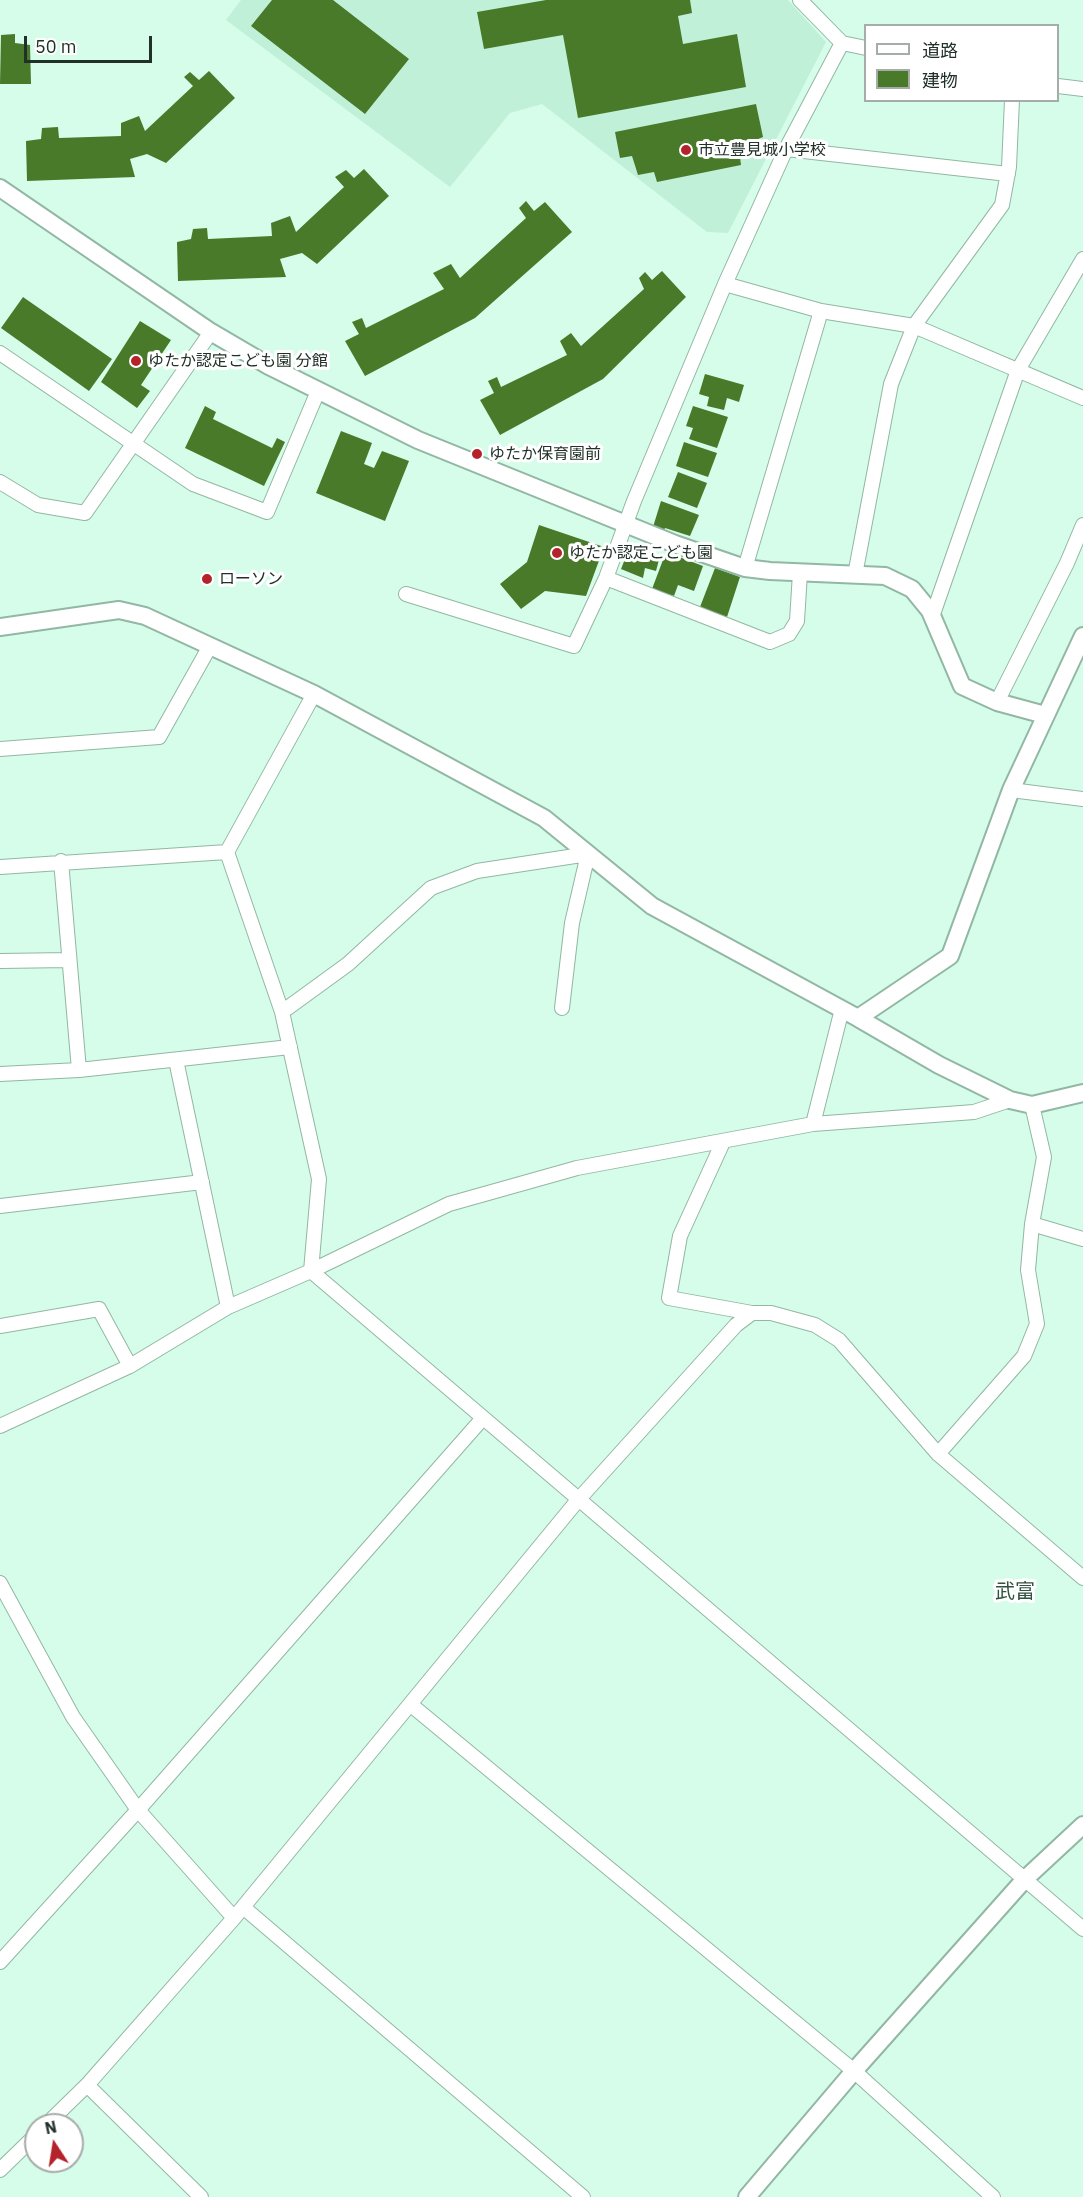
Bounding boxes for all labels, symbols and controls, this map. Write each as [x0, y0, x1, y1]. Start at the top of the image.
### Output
scale bar [27, 24, 154, 62]
legend [864, 24, 1059, 102]
text: 50 m [35, 35, 77, 58]
text: 道路 [922, 39, 958, 62]
text: 建物 [922, 69, 958, 92]
place label: 市立豊見城小学校 [698, 140, 826, 160]
marker: 市立豊見城小学校 [679, 143, 693, 157]
place label: ゆたか認定こども園 分館 [148, 351, 328, 371]
marker: ゆたか認定こども園 分館 [129, 354, 143, 368]
place label: ゆたか保育園前 [489, 444, 601, 464]
marker: ゆたか保育園前 [470, 447, 484, 461]
place label: ゆたか認定こども園 [569, 543, 713, 563]
marker: ゆたか認定こども園 [550, 546, 564, 560]
place label: ローソン [219, 569, 283, 589]
marker: ローソン [200, 572, 214, 586]
district label: 武富 [995, 1580, 1035, 1604]
north arrow [24, 2113, 84, 2173]
text: N [43, 2116, 58, 2138]

